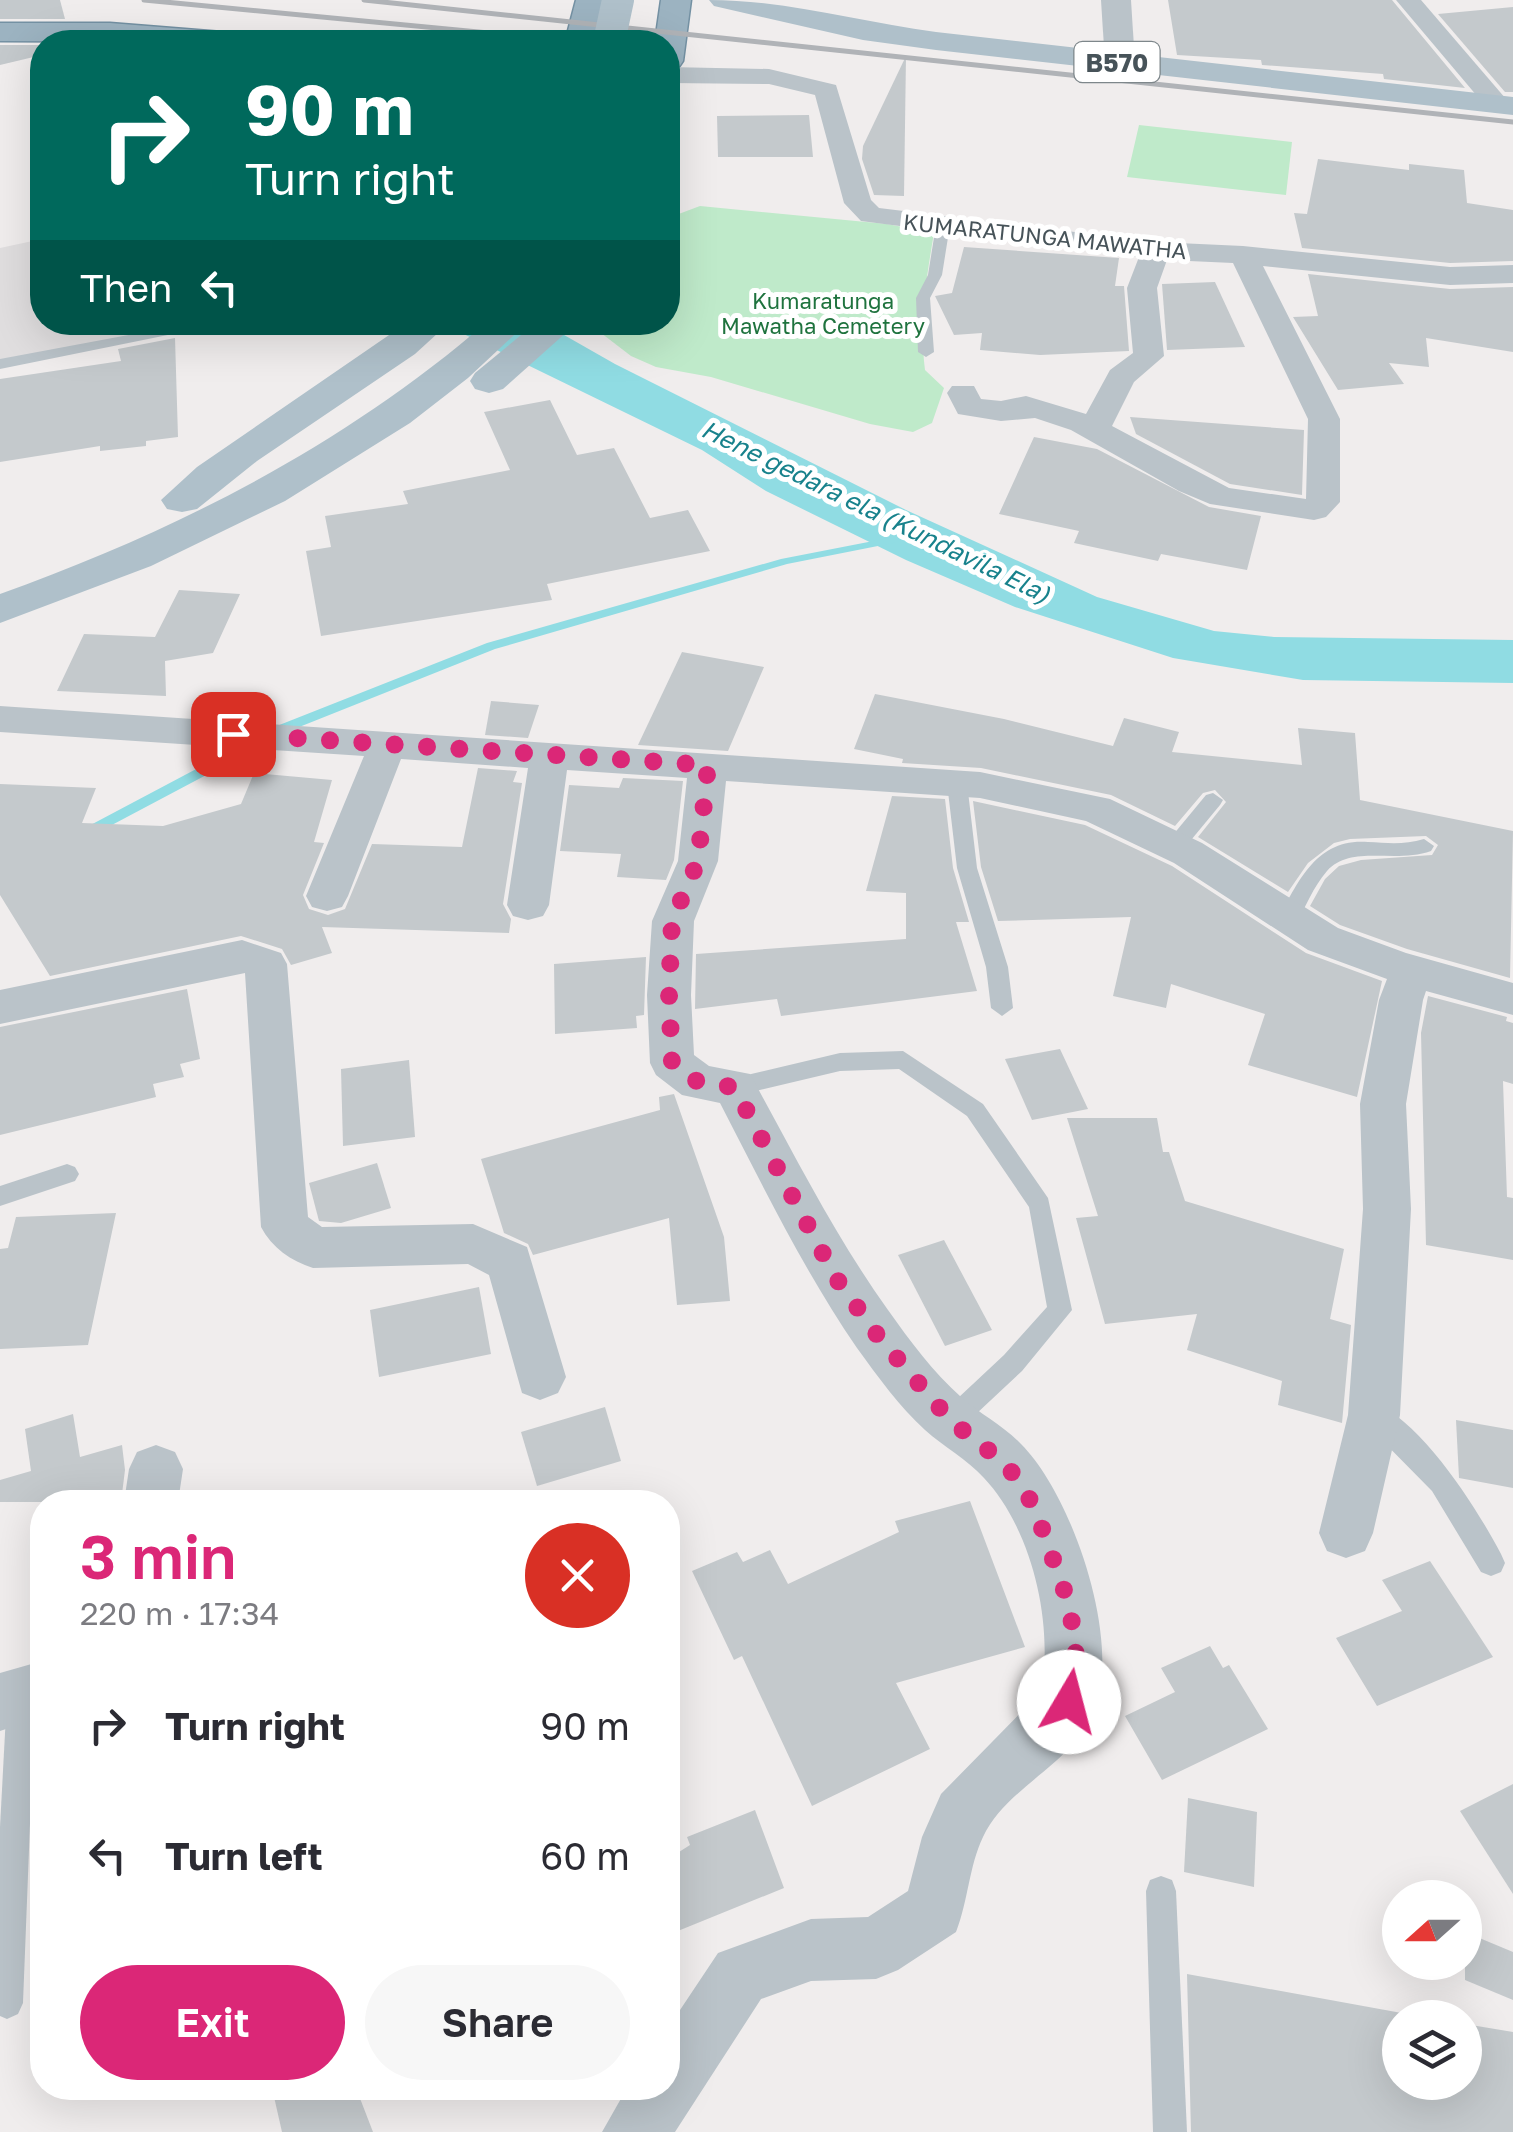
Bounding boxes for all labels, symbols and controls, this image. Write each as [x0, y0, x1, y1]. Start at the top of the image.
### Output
road number: B570 [1074, 42, 1160, 82]
text: 90 m [245, 66, 414, 150]
icon: right [80, 70, 210, 200]
text: Turn right [245, 151, 455, 205]
street label: KUMARATUNGA MAWATHA [902, 208, 1188, 264]
icon: left [192, 260, 247, 315]
text: Then [80, 265, 172, 310]
park label: Kumaratunga Mawatha Cemetery [721, 287, 925, 339]
water label: Hene gedara ela (Kundavila Ela) [697, 413, 1056, 609]
pin [191, 692, 276, 777]
icon: arrive [206, 707, 261, 762]
text: 3 min [80, 1520, 236, 1592]
button: close [525, 1523, 630, 1628]
text: 220 m · 17:34 [80, 1594, 279, 1632]
position arrow [1017, 1650, 1121, 1754]
icon: right [80, 1698, 135, 1753]
text: Turn right [165, 1703, 345, 1748]
text: 90 m [540, 1703, 630, 1748]
icon: left [80, 1828, 135, 1883]
text: Turn left [165, 1833, 323, 1878]
text: 60 m [540, 1833, 630, 1878]
north arrow [1382, 1880, 1482, 1980]
map controls [1382, 1880, 1482, 2100]
button: Exit [80, 1965, 345, 2080]
button: Share [365, 1965, 630, 2080]
button: layers [1382, 2000, 1482, 2100]

